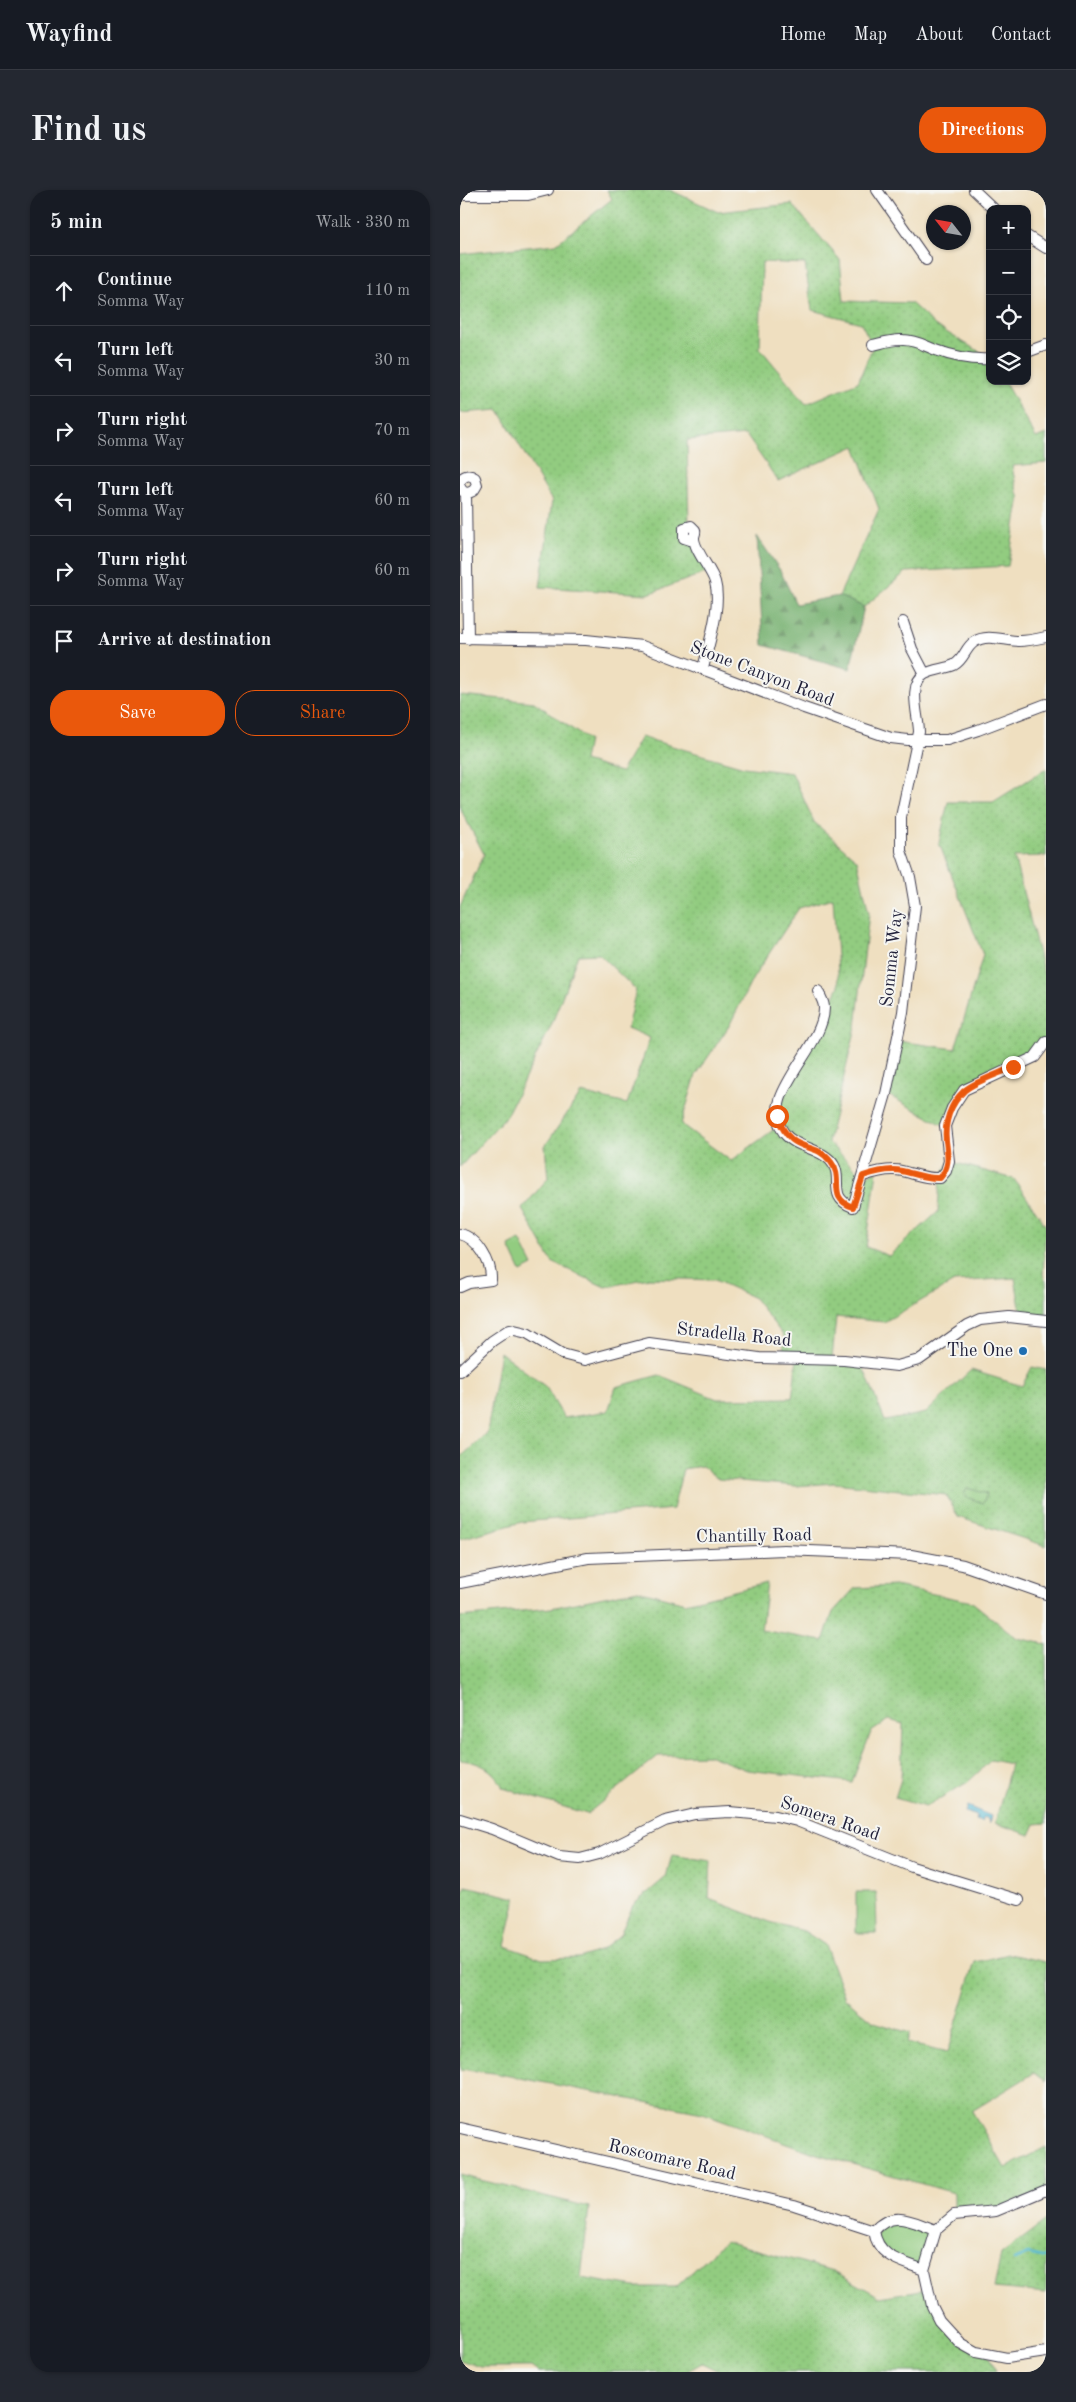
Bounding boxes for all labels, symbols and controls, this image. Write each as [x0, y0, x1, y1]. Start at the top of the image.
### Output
text: Wayfind [25, 23, 112, 47]
text: Home [780, 26, 826, 44]
text: Map [854, 26, 887, 44]
text: About [915, 26, 963, 44]
text: Contact [991, 26, 1051, 44]
button: Directions [919, 107, 1046, 153]
text: Find us [30, 113, 146, 148]
north arrow [926, 205, 971, 250]
map controls [986, 205, 1031, 385]
button: + [986, 205, 1031, 250]
text: 5 min [50, 212, 103, 233]
text: Walk · 330 m [315, 215, 410, 231]
button: − [986, 250, 1031, 295]
text: Continue [97, 271, 172, 290]
icon: ahead [50, 277, 78, 305]
text: 110 m [365, 283, 410, 299]
text: Somma Way [97, 294, 185, 310]
button: locate [986, 295, 1031, 340]
button: layers [986, 340, 1031, 385]
text: Turn left [97, 341, 174, 360]
icon: left [50, 347, 78, 375]
text: 30 m [374, 353, 410, 369]
text: Somma Way [97, 364, 185, 380]
text: Turn right [97, 411, 187, 430]
icon: right [50, 417, 78, 445]
text: 70 m [374, 423, 410, 439]
text: Somma Way [97, 434, 185, 450]
text: Turn left [97, 481, 174, 500]
icon: left [50, 487, 78, 515]
text: 60 m [374, 493, 410, 509]
text: Somma Way [97, 504, 185, 520]
text: Turn right [97, 551, 187, 570]
icon: right [50, 557, 78, 585]
text: 60 m [374, 563, 410, 579]
text: Somma Way [97, 574, 185, 590]
icon: arrive [50, 627, 78, 655]
text: Arrive at destination [97, 631, 271, 650]
street label: Stone Canyon Road [688, 638, 836, 710]
button: Save [50, 690, 225, 736]
button: Share [235, 690, 410, 736]
street label: Somma Way [878, 908, 906, 1008]
route end [1002, 1056, 1025, 1079]
route start [766, 1105, 789, 1128]
street label: Stradella Road [676, 1320, 792, 1350]
place label: The One [946, 1342, 1013, 1360]
marker: The One [1017, 1345, 1029, 1357]
street label: Chantilly Road [696, 1526, 812, 1546]
street label: Somera Road [778, 1794, 882, 1844]
street label: Roscomare Road [606, 2137, 738, 2183]

